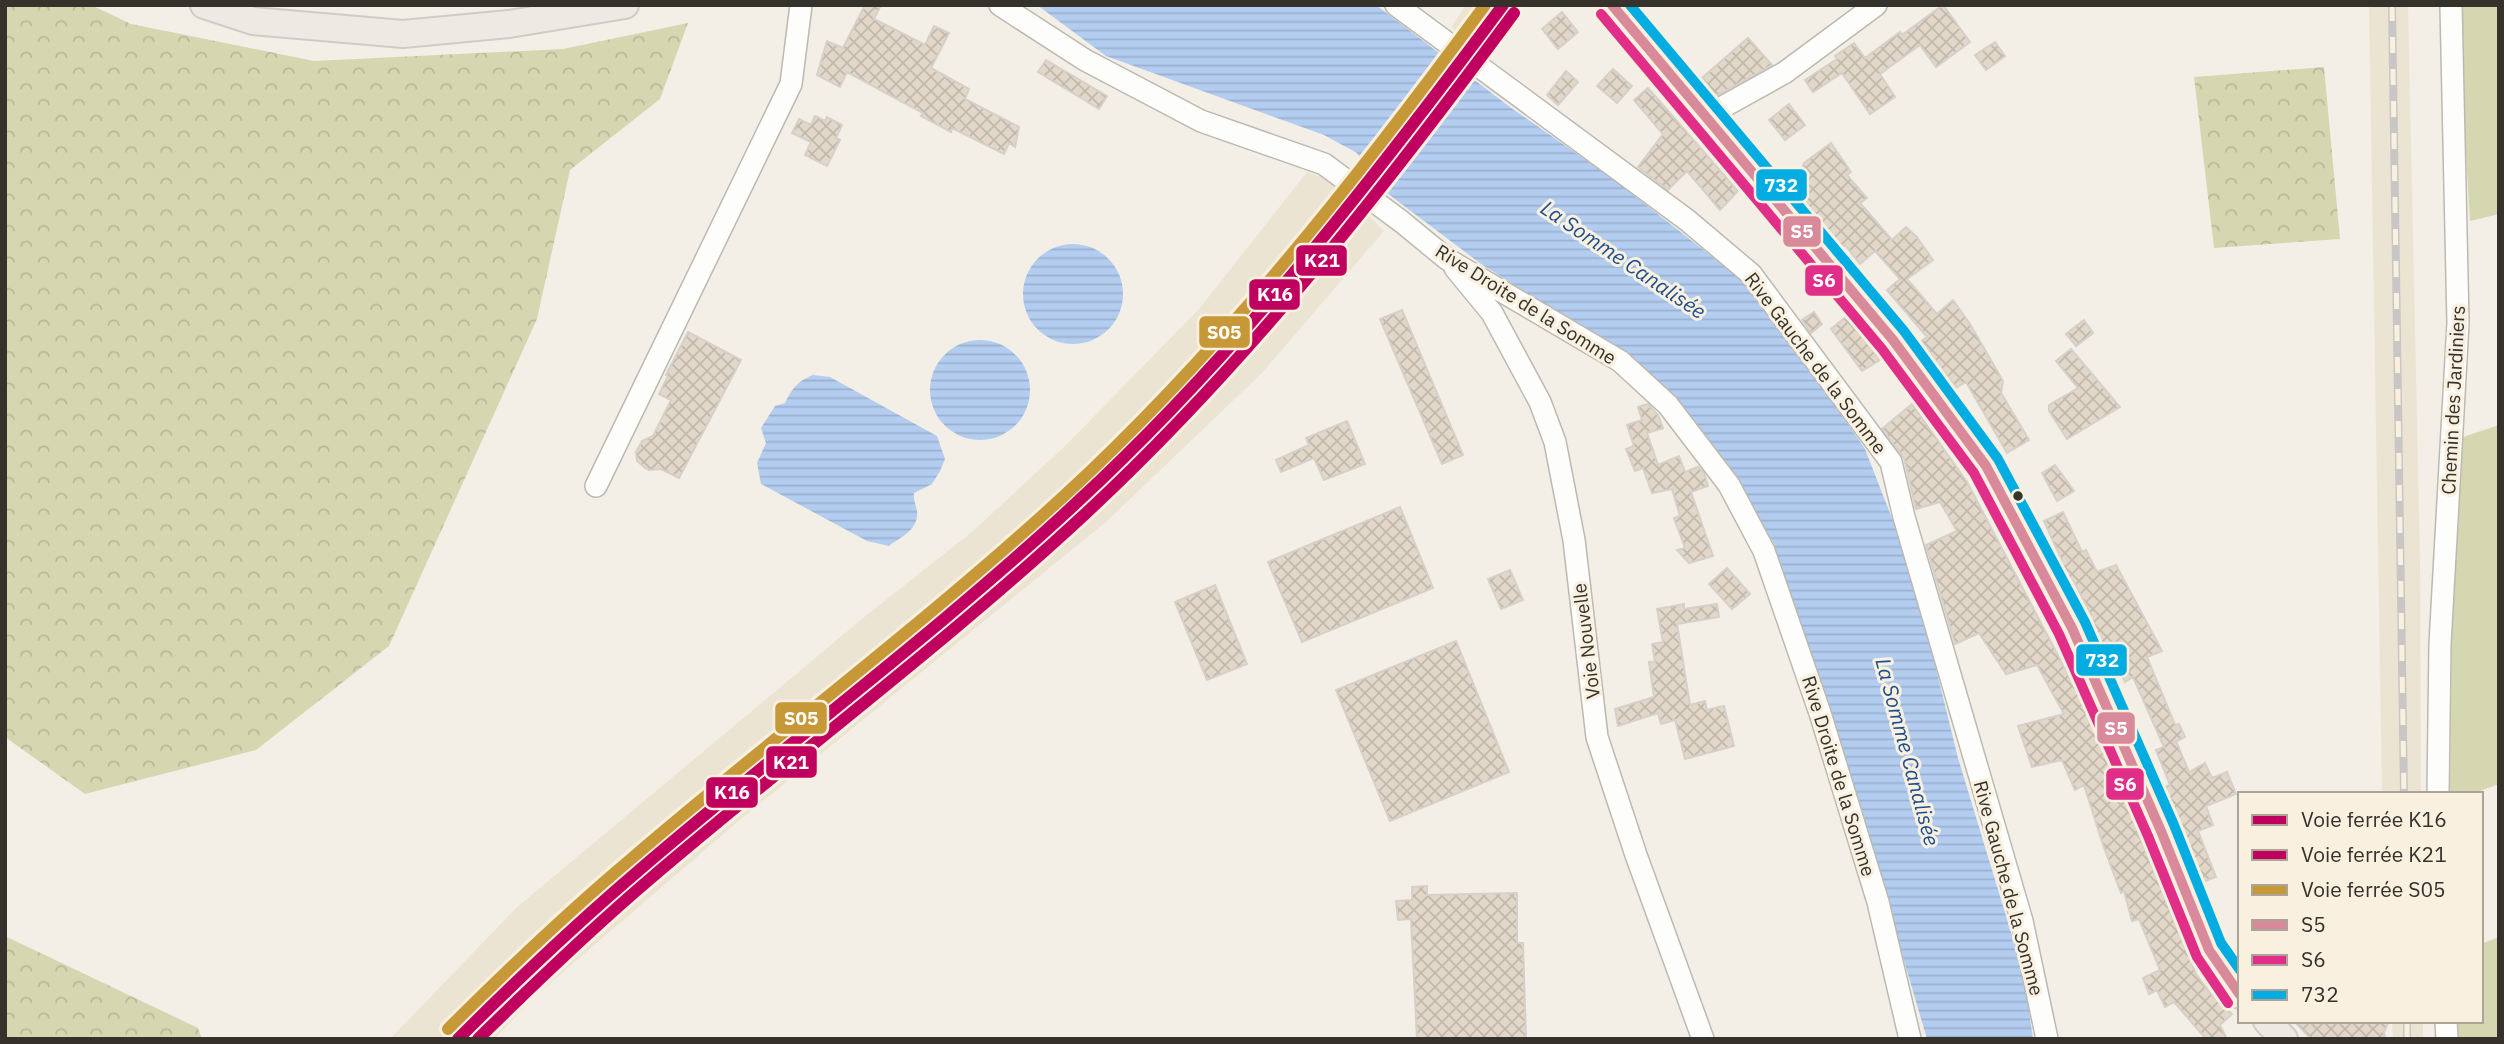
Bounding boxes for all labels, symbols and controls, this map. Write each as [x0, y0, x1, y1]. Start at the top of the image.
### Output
line badge: 732 [1755, 168, 1808, 202]
text: 732 [1764, 173, 1798, 197]
water label: La Somme Canalisée [1536, 194, 1712, 325]
line badge: S5 [1782, 215, 1822, 248]
text: S5 [1790, 219, 1814, 243]
street label: Rive Droite de la Somme [1431, 239, 1621, 369]
line badge: K21 [1295, 244, 1348, 277]
text: K21 [1304, 248, 1341, 272]
line badge: S6 [1804, 264, 1844, 297]
street label: Rive Gauche de la Somme [1740, 267, 1892, 459]
text: S6 [1812, 268, 1836, 292]
line badge: K16 [1248, 278, 1301, 311]
text: K16 [1257, 282, 1293, 306]
street label: Chemin des Jardiniers [2436, 305, 2470, 495]
line badge: S05 [1198, 315, 1251, 349]
text: S05 [1207, 320, 1241, 344]
unlabelled marker [2011, 489, 2025, 503]
street label: Voie Nouvelle [1567, 582, 1605, 700]
line badge: 732 [2075, 643, 2128, 677]
text: 732 [2085, 648, 2119, 672]
water label: La Somme Canalisée [1869, 655, 1947, 849]
street label: Rive Droite de la Somme [1797, 673, 1881, 879]
line badge: S05 [774, 701, 828, 735]
text: S05 [784, 706, 818, 730]
line badge: S5 [2096, 711, 2136, 745]
text: S5 [2104, 716, 2128, 740]
line badge: K21 [765, 745, 818, 779]
text: K21 [773, 750, 810, 774]
line badge: S6 [2105, 767, 2145, 801]
text: S6 [2113, 772, 2137, 796]
line badge: K16 [705, 776, 759, 809]
street label: Rive Gauche de la Somme [1969, 778, 2049, 998]
text: K16 [714, 780, 750, 804]
legend [2238, 792, 2483, 1023]
text: Voie ferrée K16 [2301, 805, 2447, 833]
text: Voie ferrée K21 [2301, 840, 2447, 868]
text: Voie ferrée S05 [2301, 875, 2446, 903]
text: S5 [2301, 910, 2326, 938]
text: S6 [2301, 945, 2326, 973]
text: 732 [2301, 980, 2339, 1008]

